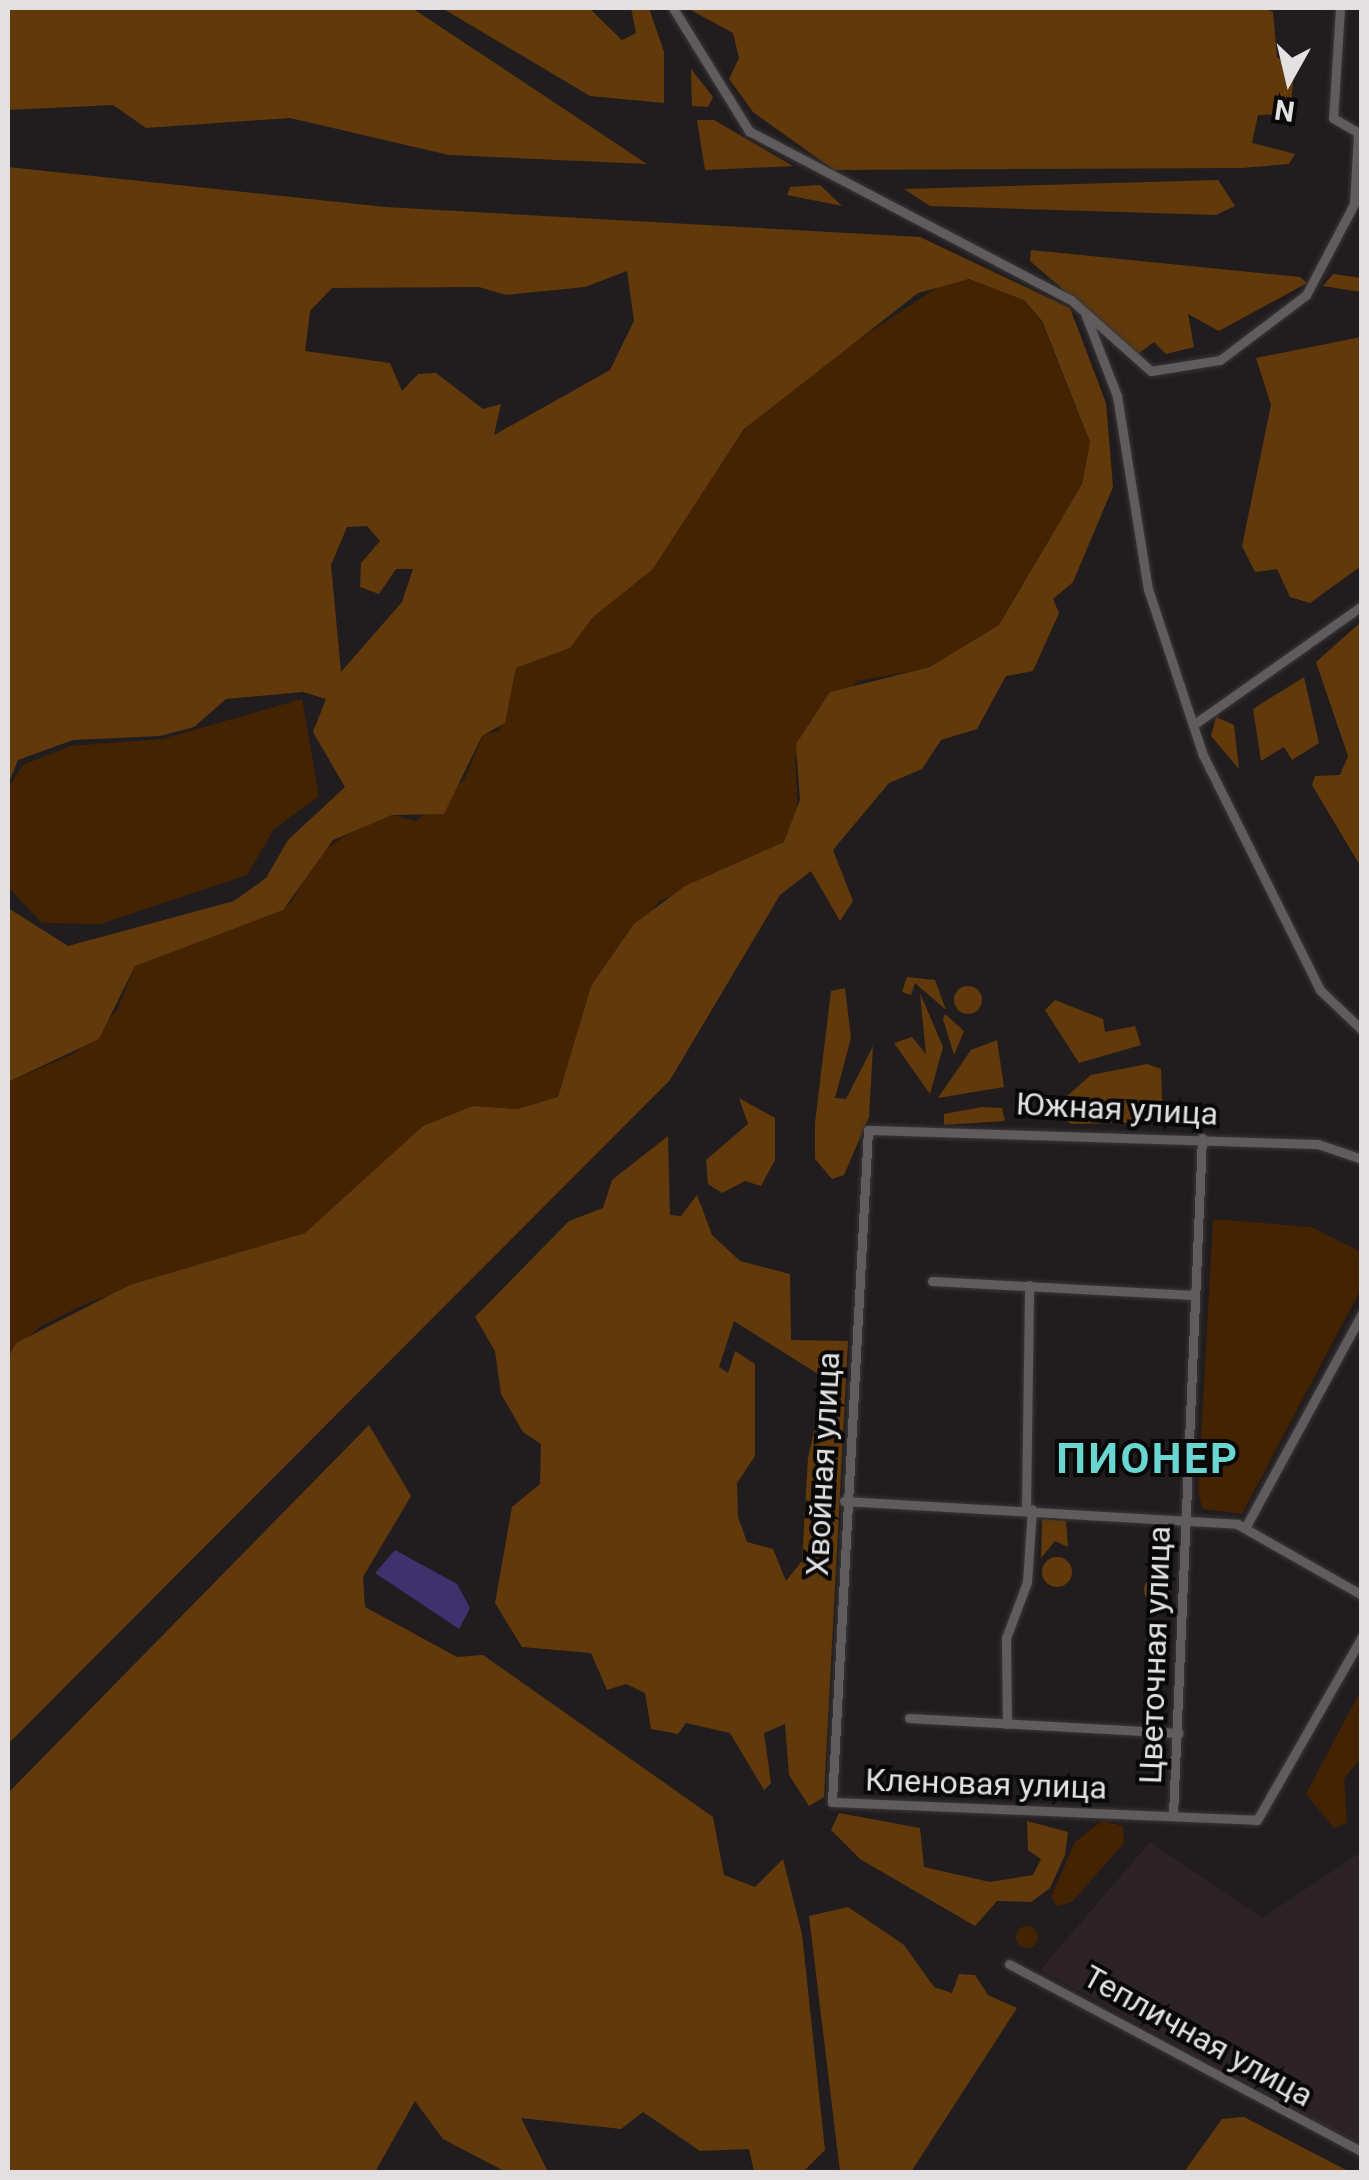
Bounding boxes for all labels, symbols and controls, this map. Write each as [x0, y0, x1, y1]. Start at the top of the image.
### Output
north arrow [1239, 30, 1339, 130]
text: N [1273, 92, 1297, 128]
street label: Южная улица [1015, 1085, 1219, 1133]
street label: Хвойная улица [798, 1351, 848, 1577]
district label: ПИОНЕР [1056, 1434, 1240, 1484]
street label: Цветочная улица [1131, 1525, 1179, 1785]
street label: Кленовая улица [865, 1761, 1107, 1807]
street label: Тепличная улица [1076, 1957, 1320, 2115]

